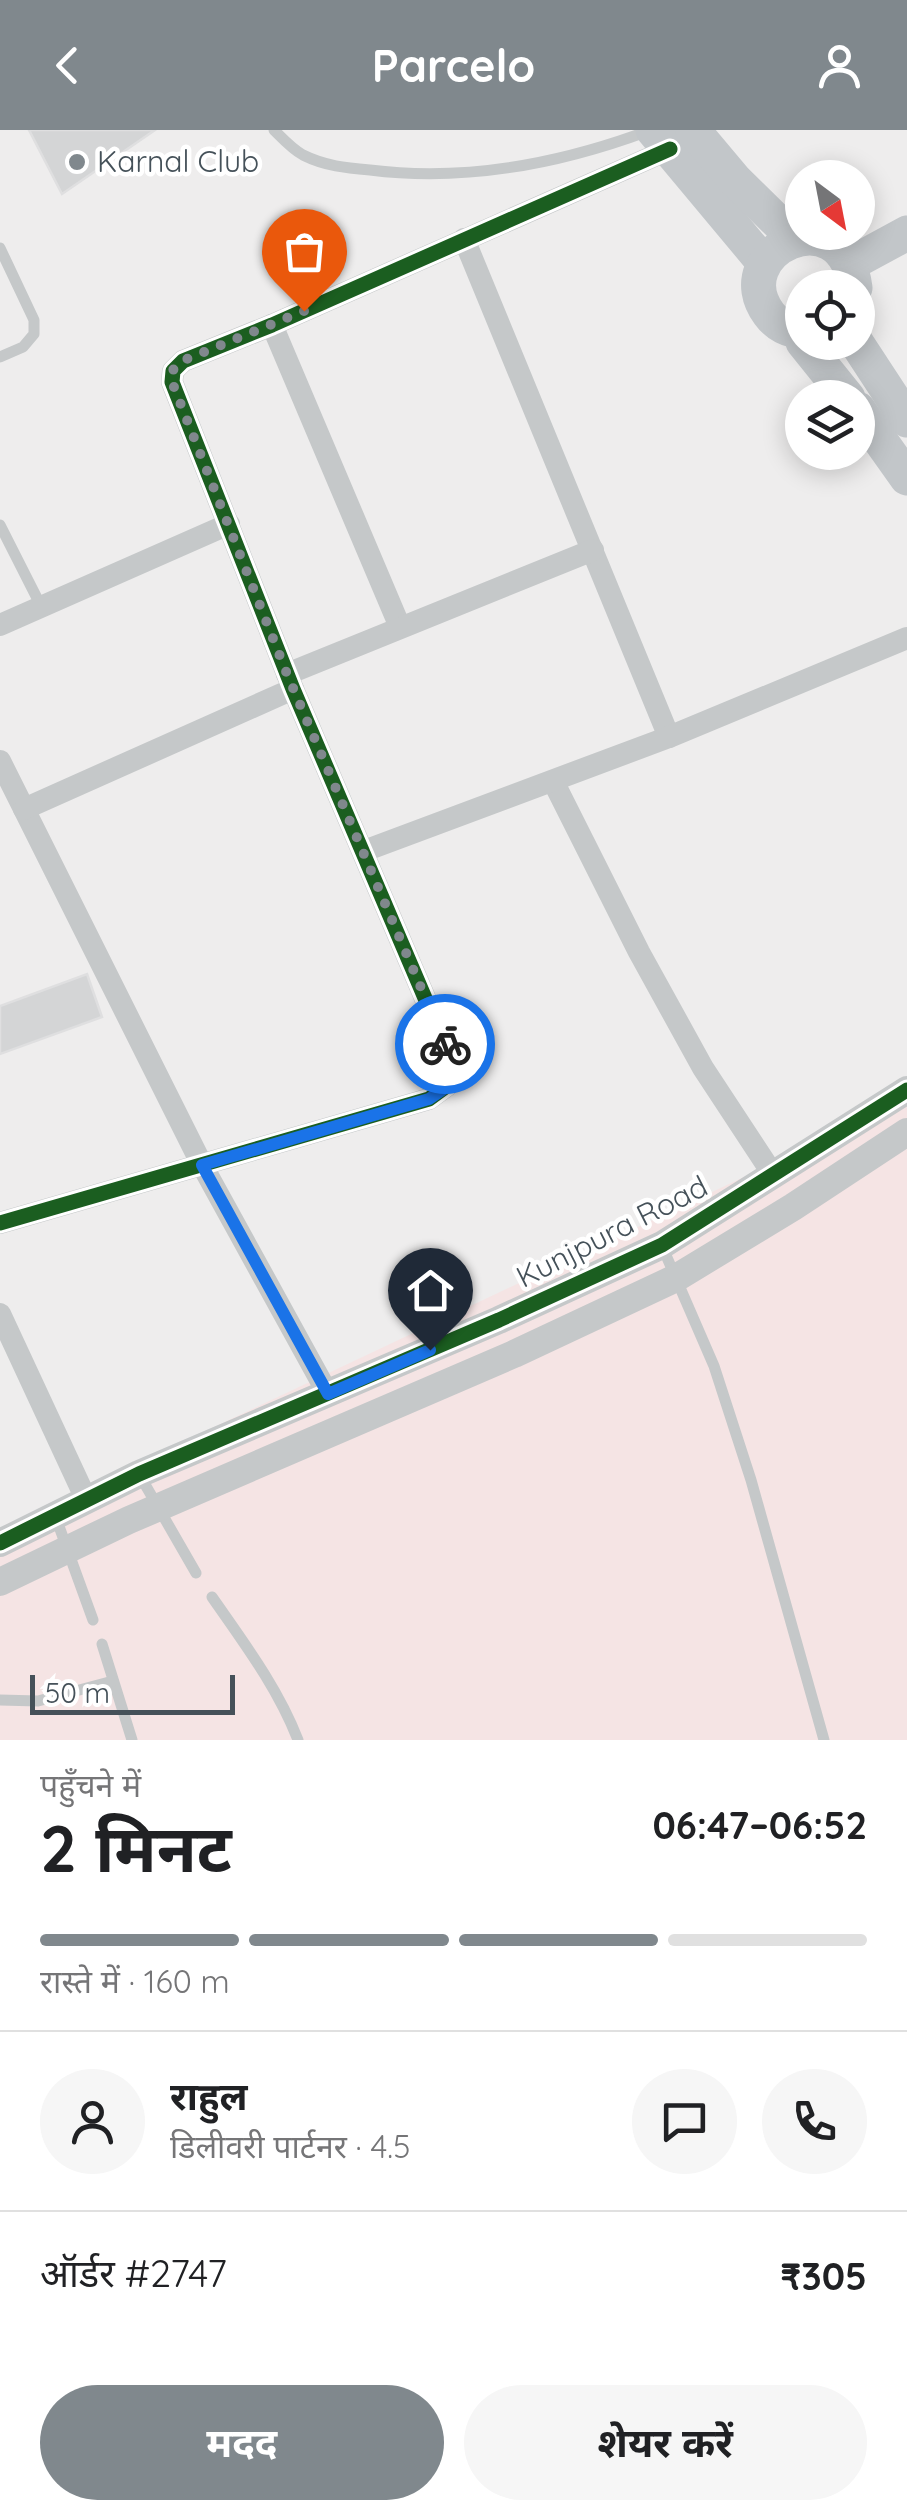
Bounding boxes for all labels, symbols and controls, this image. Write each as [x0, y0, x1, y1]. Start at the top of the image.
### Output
text: Parcelo [372, 37, 535, 93]
icon: back [40, 38, 95, 93]
icon: person [812, 38, 867, 93]
place label: Karnal Club [97, 142, 259, 180]
marker: Karnal Club [66, 151, 88, 173]
north arrow [785, 160, 875, 250]
map controls [785, 160, 875, 470]
pin [262, 209, 347, 312]
icon: bag [277, 224, 332, 279]
button: locate [785, 270, 875, 360]
button: layers [785, 380, 875, 470]
courier [395, 994, 495, 1094]
icon: bike [418, 1017, 473, 1072]
street label: Kunjpura Road [510, 1167, 714, 1296]
pin [388, 1248, 473, 1351]
icon: home [403, 1263, 458, 1318]
scale bar [30, 1670, 235, 1714]
text: 50 m [45, 1675, 110, 1710]
text: पहुँचने में [40, 1765, 141, 1805]
text: 06:47–06:52 [652, 1801, 867, 1849]
text: 2 मिनट [40, 1807, 232, 1888]
text: रास्ते में · 160 m [40, 1961, 230, 2001]
button: person [40, 2069, 145, 2174]
button: chat [632, 2069, 737, 2174]
button: phone [762, 2069, 867, 2174]
text: राहुल [170, 2072, 247, 2120]
text: डिलीवरी पार्टनर · 4.5 [170, 2126, 411, 2166]
text: ऑर्डर #2747 [40, 2249, 227, 2297]
text: ₹305 [780, 2252, 867, 2300]
button: मदद [40, 2385, 444, 2500]
button: शेयर करें [464, 2385, 867, 2500]

